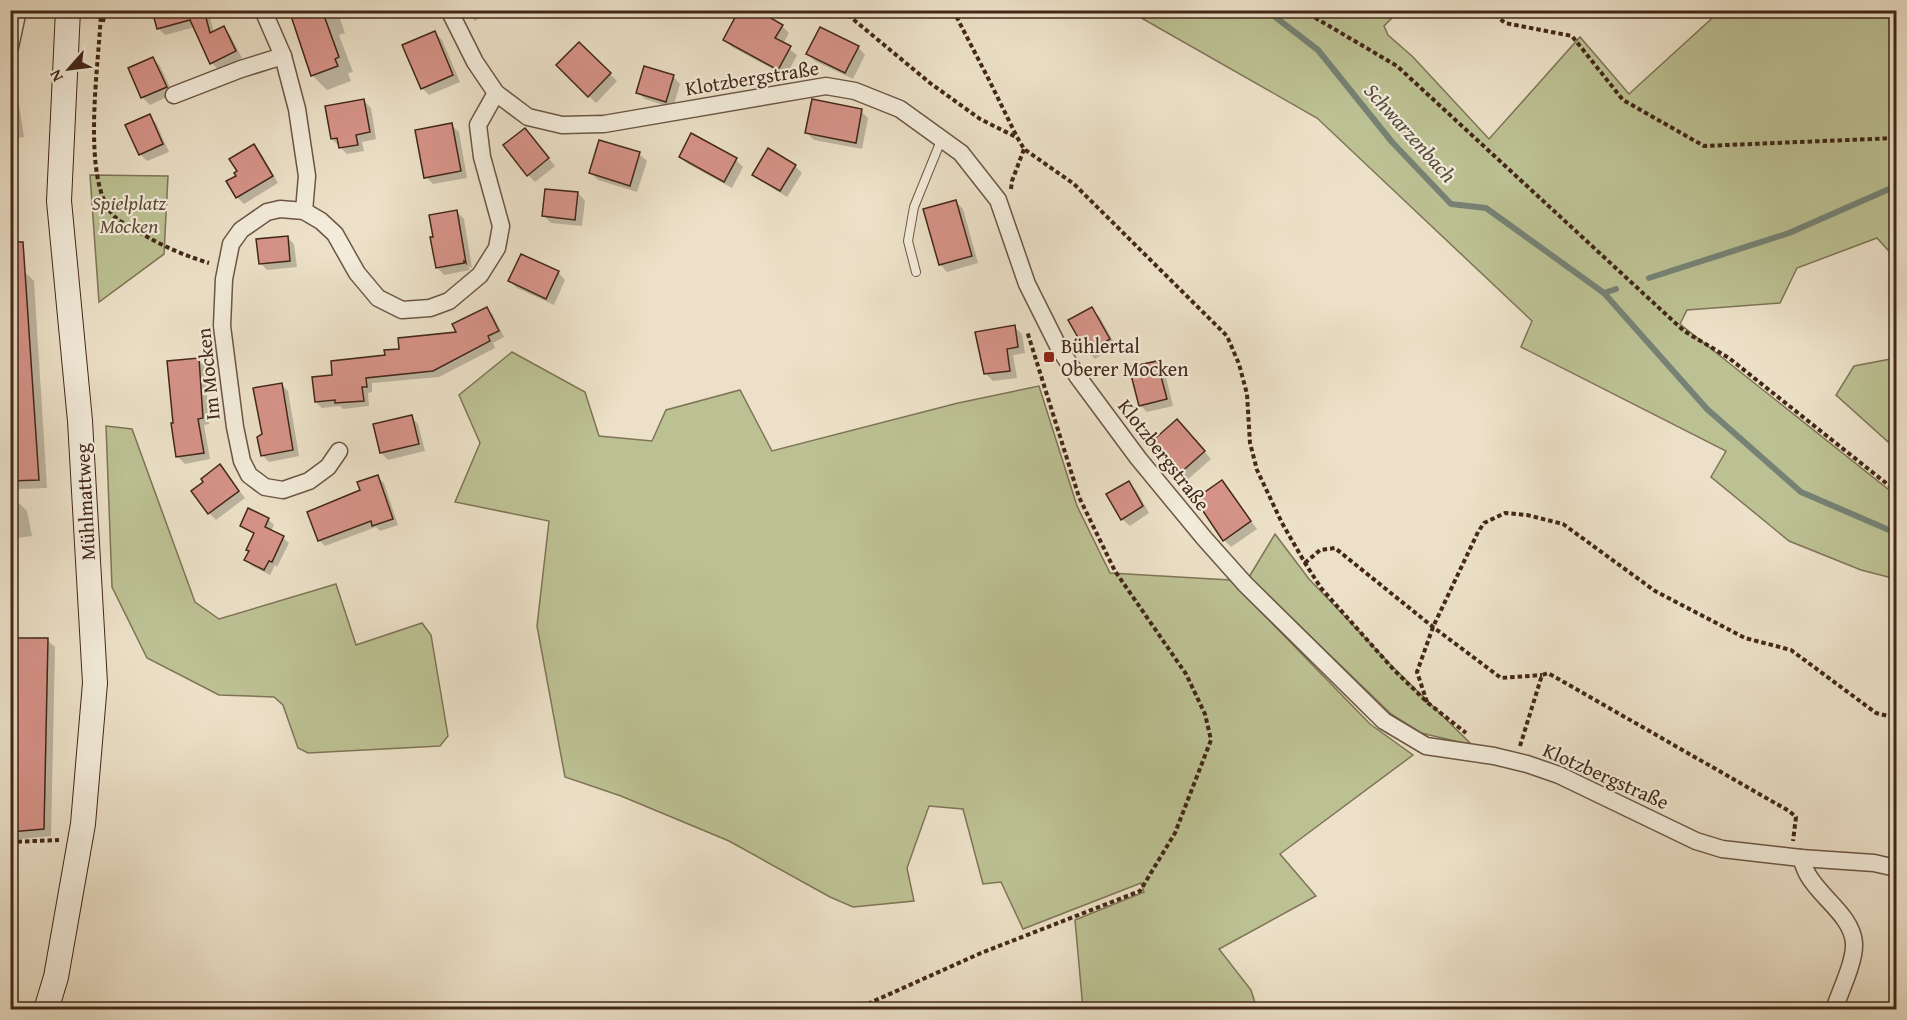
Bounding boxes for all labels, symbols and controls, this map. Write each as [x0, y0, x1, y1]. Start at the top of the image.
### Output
north arrow [39, 39, 99, 99]
street label: Klotzbergstraße [683, 53, 821, 102]
text: N [43, 65, 69, 86]
water label: Schwarzenbach [1357, 76, 1464, 190]
park label: Spielplatz Mocken [92, 188, 167, 240]
street label: Im Mocken [188, 327, 227, 422]
place label: Bühlertal Oberer Mocken [1061, 331, 1188, 383]
marker: Bühlertal Oberer Mocken [1042, 350, 1056, 364]
street label: Klotzbergstraße [1111, 393, 1217, 517]
street label: Mühlmattweg [67, 443, 102, 561]
street label: Klotzbergstraße [1539, 735, 1674, 816]

